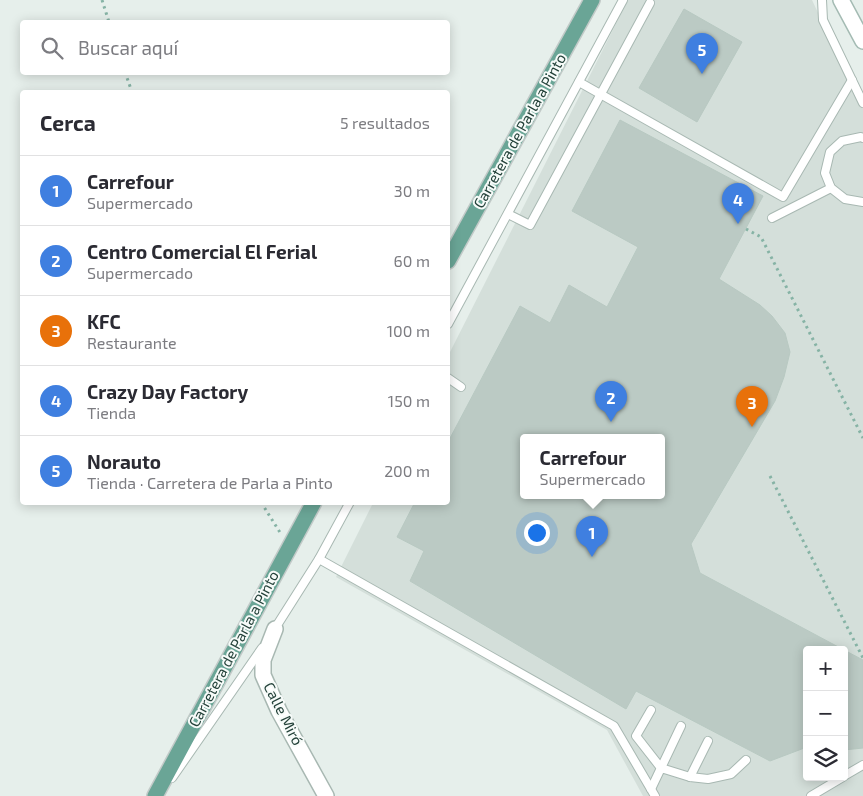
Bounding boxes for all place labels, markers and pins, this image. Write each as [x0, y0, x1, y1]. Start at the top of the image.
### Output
pin: 5 [686, 33, 718, 74]
pin: 4 [722, 183, 754, 224]
pin: 2 [595, 381, 627, 422]
pin: 3 [736, 386, 768, 427]
pin: 1 [576, 516, 608, 557]

